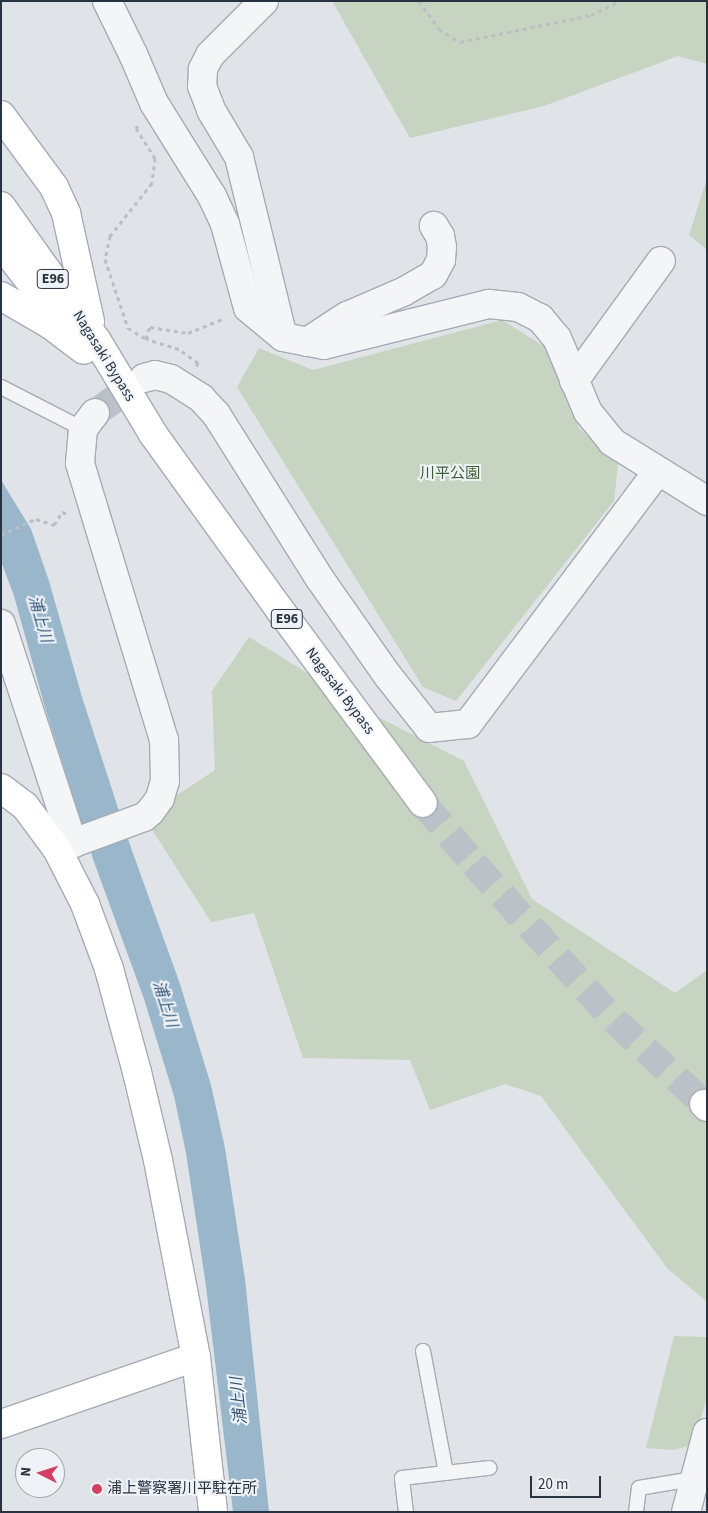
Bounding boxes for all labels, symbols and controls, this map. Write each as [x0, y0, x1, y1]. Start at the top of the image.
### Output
road number: E96 [37, 268, 69, 290]
street label: Nagasaki Bypass [69, 307, 139, 405]
park label: 川平公園 [420, 465, 480, 483]
water label: 浦上川 [24, 593, 56, 645]
road number: E96 [271, 608, 303, 630]
street label: Nagasaki Bypass [302, 644, 378, 738]
water label: 浦上川 [148, 978, 182, 1030]
water label: 浦上川 [227, 1376, 251, 1426]
north arrow [15, 1448, 65, 1498]
text: N [16, 1466, 36, 1477]
scale bar [533, 1466, 604, 1498]
text: 20 m [538, 1474, 568, 1495]
place label: 浦上警察署川平駐在所 [107, 1480, 257, 1498]
marker: 浦上警察署川平駐在所 [91, 1483, 103, 1495]

